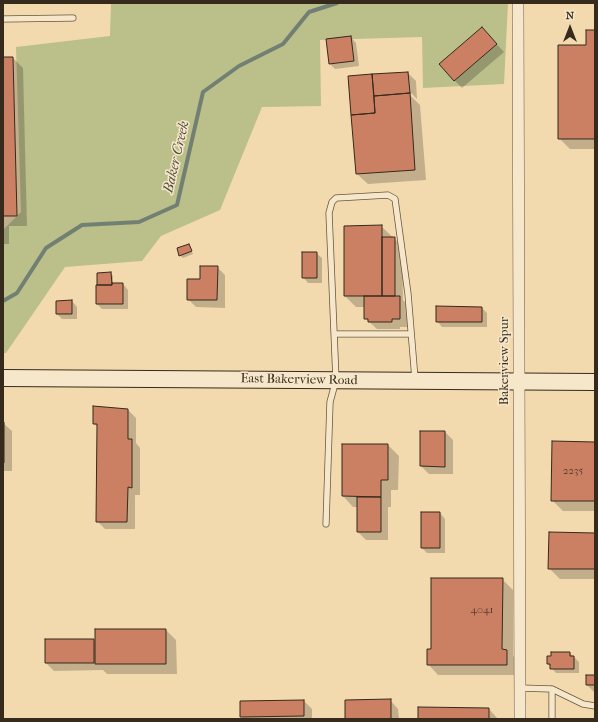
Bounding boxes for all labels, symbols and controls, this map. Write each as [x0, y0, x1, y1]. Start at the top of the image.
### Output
north arrow [550, 8, 590, 48]
text: N [566, 9, 574, 22]
water label: Baker Creek [161, 119, 193, 195]
street label: Bakerview Spur [497, 317, 513, 405]
street label: East Bakerview Road [240, 371, 358, 389]
house number: 2235 [563, 464, 583, 478]
house number: 4041 [471, 603, 493, 617]

